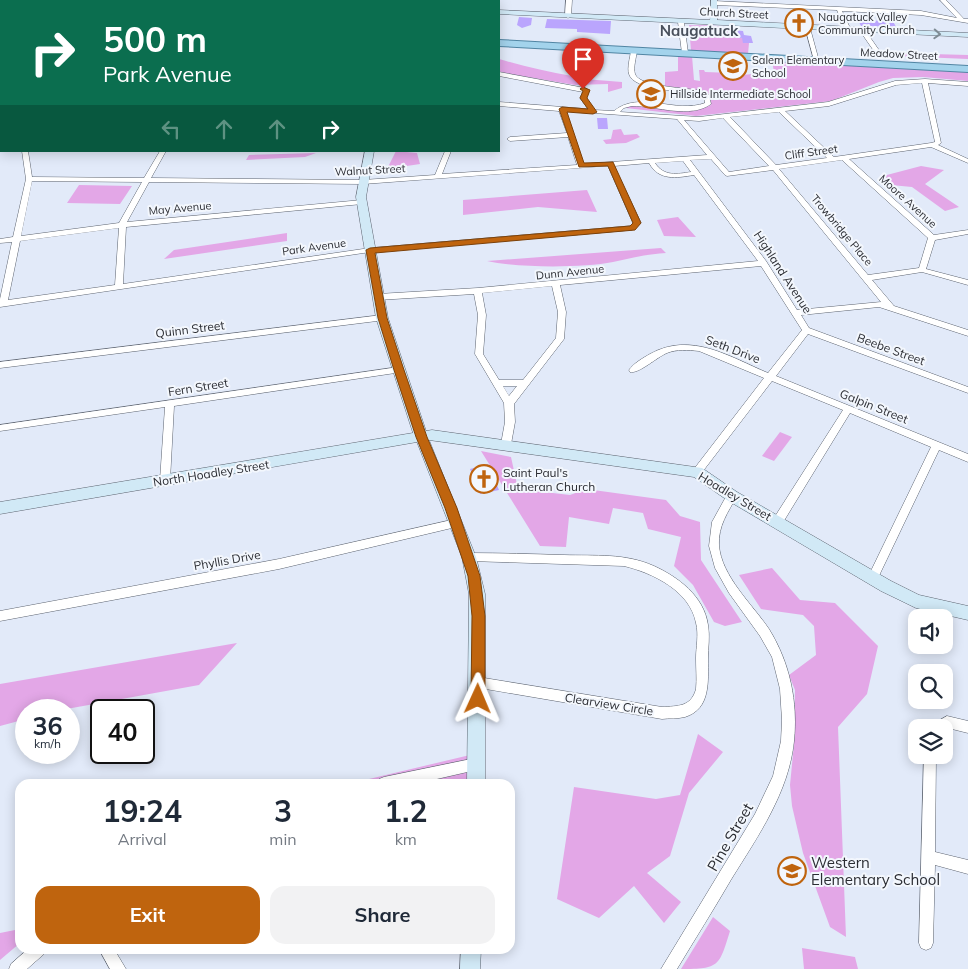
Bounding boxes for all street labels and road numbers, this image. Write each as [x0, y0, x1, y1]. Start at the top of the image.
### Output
street label: Church Street [699, 4, 769, 22]
street label: Meadow Street [860, 45, 938, 63]
street label: Cliff Street [784, 141, 839, 163]
street label: Walnut Street [334, 161, 406, 179]
street label: Moore Avenue [876, 171, 940, 231]
street label: Trowbridge Place [808, 192, 876, 268]
street label: May Avenue [148, 198, 212, 218]
street label: Highland Avenue [751, 228, 815, 316]
street label: Park Avenue [281, 236, 347, 258]
street label: Dunn Avenue [535, 261, 605, 283]
street label: Quinn Street [155, 317, 225, 341]
street label: Beebe Street [855, 330, 927, 368]
street label: Seth Drive [704, 332, 762, 366]
street label: Fern Street [167, 375, 229, 399]
street label: Galpin Street [838, 386, 910, 426]
street label: North Hoadley Street [152, 456, 270, 490]
street label: Hoadley Street [696, 468, 774, 524]
street label: Phyllis Drive [192, 547, 262, 573]
street label: Clearview Circle [564, 690, 654, 718]
street label: Pine Street [703, 799, 757, 875]

